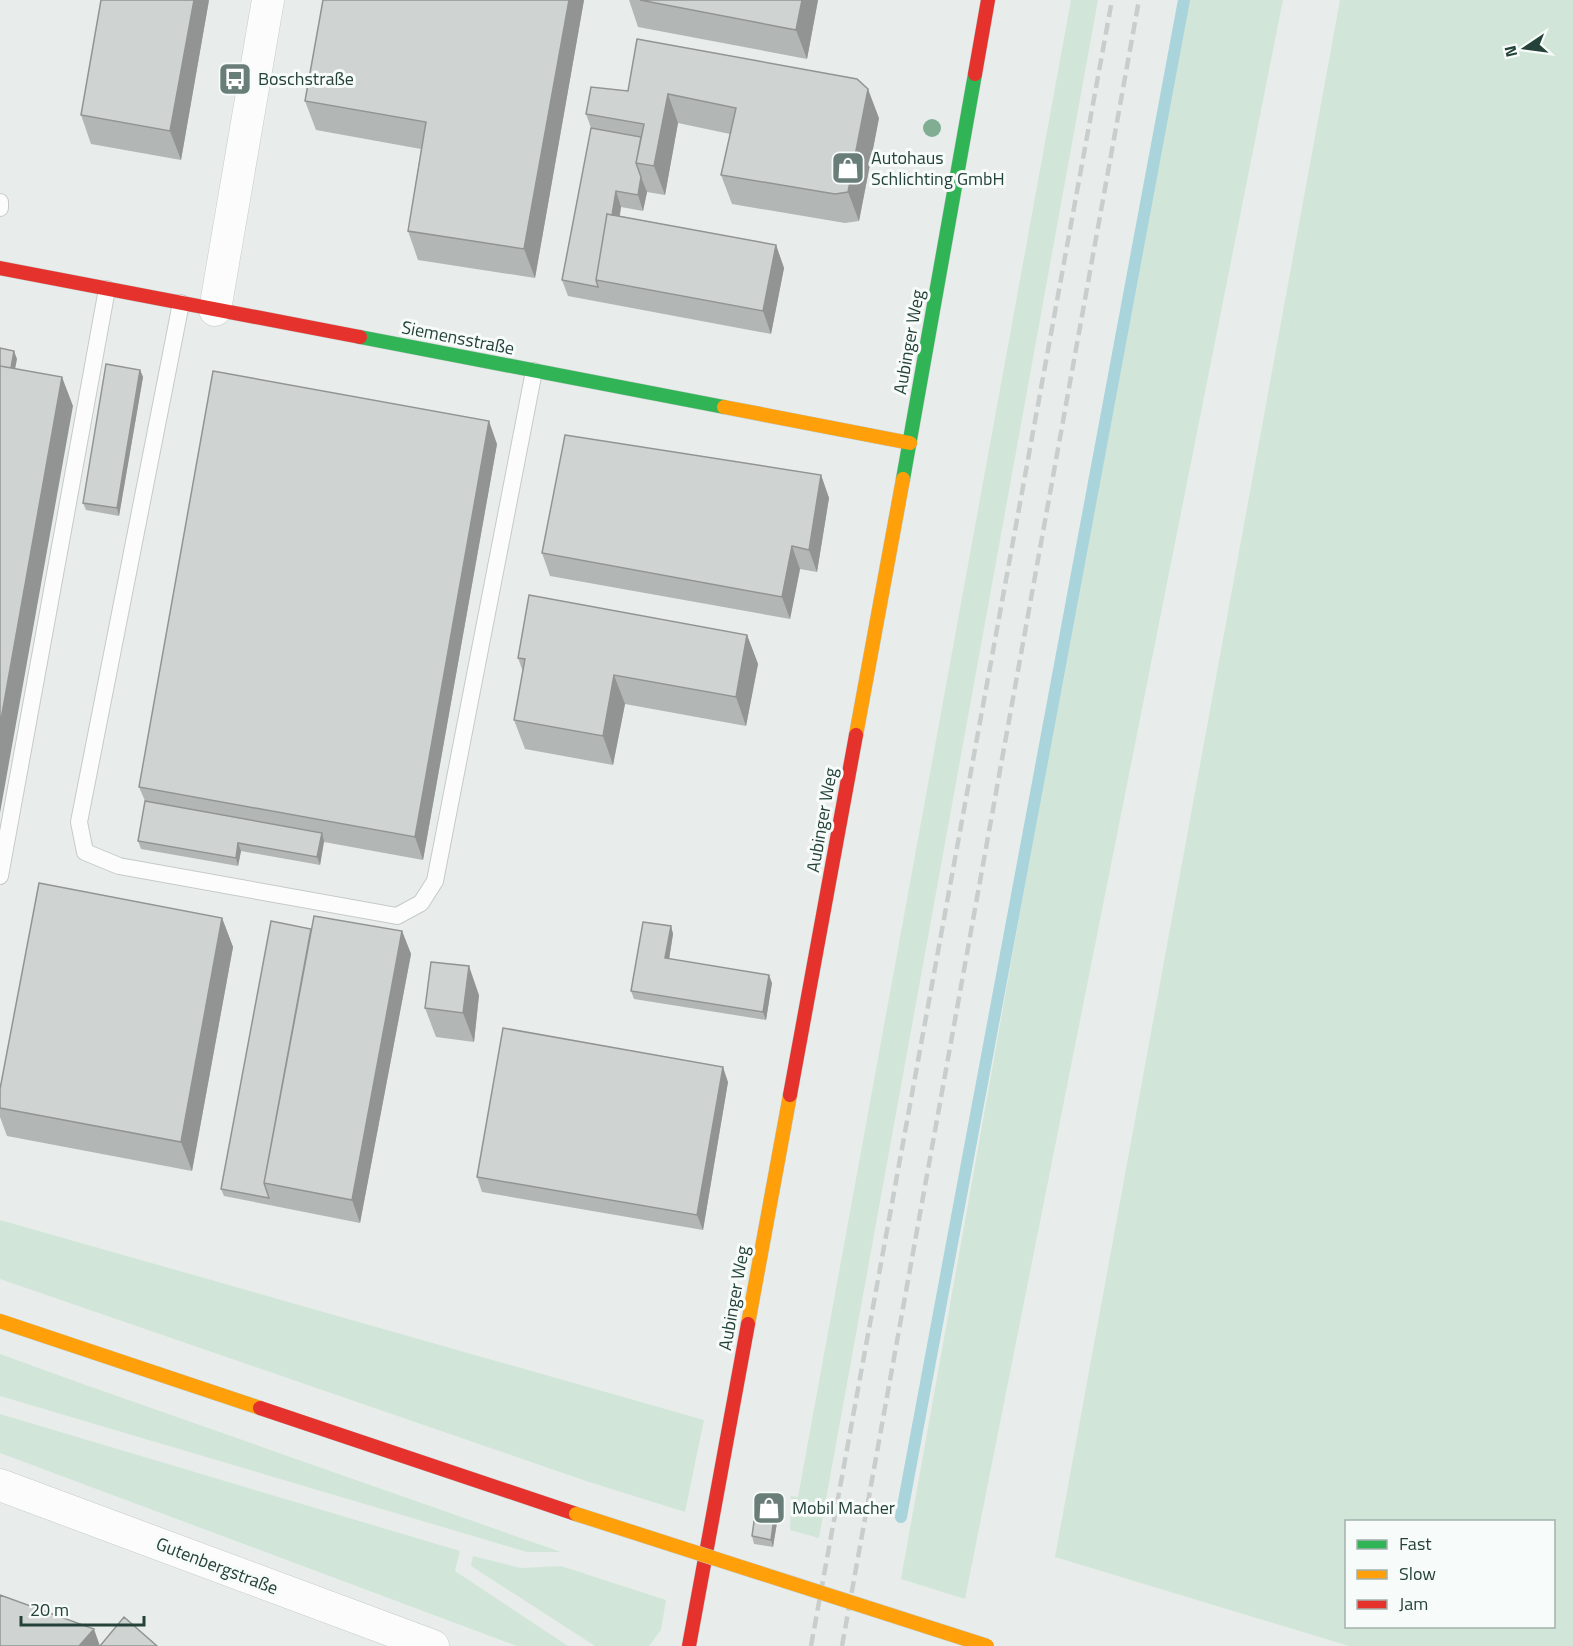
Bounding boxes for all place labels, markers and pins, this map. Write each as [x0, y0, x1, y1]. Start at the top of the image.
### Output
bus stop icon: Boschstraße [217, 61, 253, 97]
place label: Boschstraße [258, 65, 354, 92]
place label: Autohaus Schlichting GmbH [871, 144, 1005, 192]
shop icon: Autohaus Schlichting GmbH [830, 150, 866, 186]
shop icon: Mobil Macher [751, 1490, 787, 1526]
place label: Mobil Macher [792, 1494, 895, 1521]

